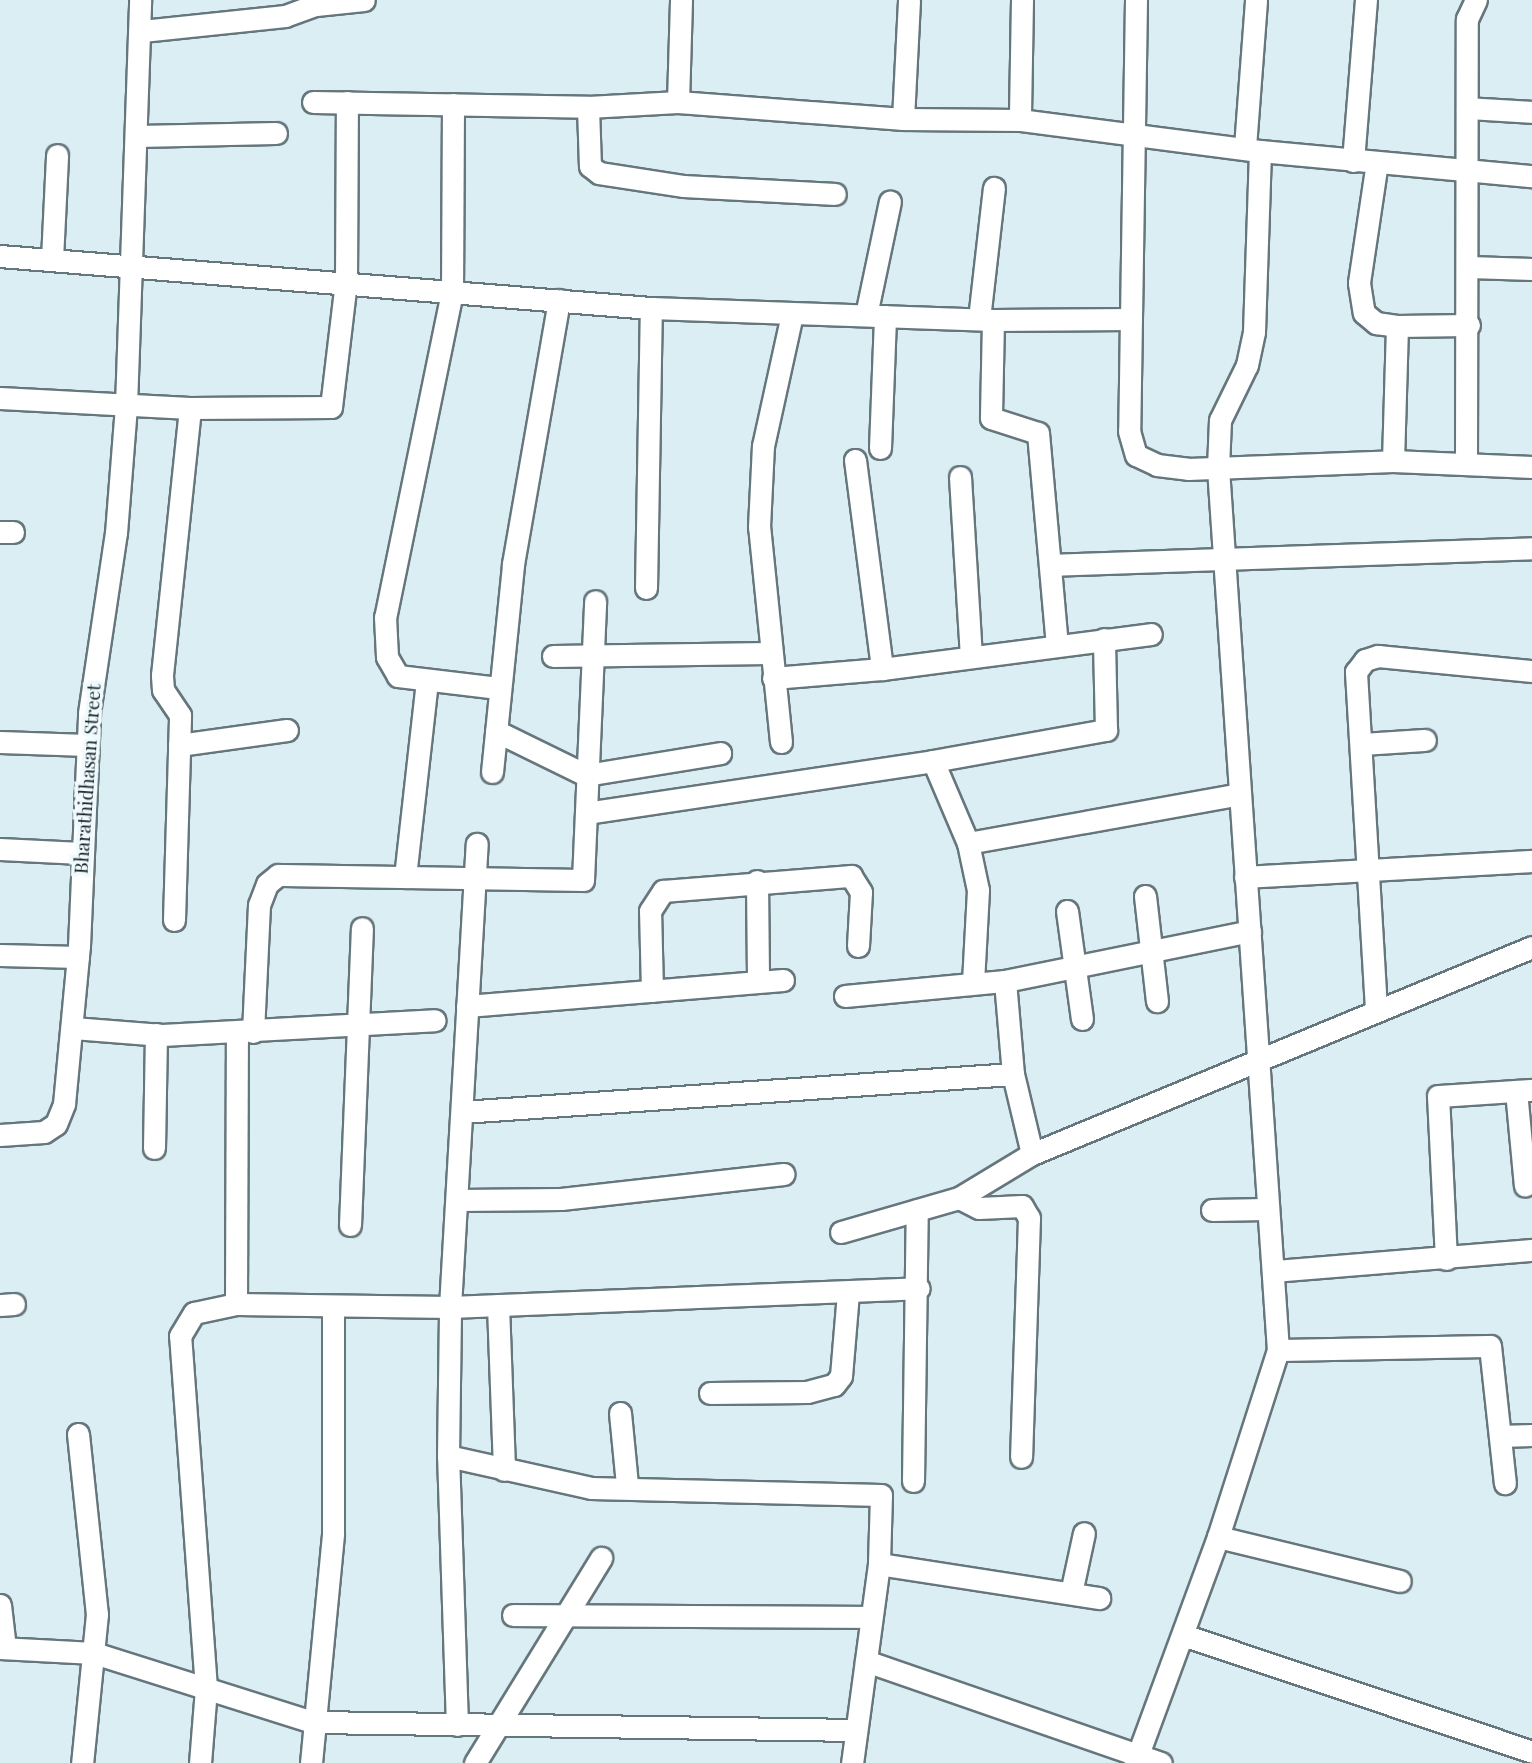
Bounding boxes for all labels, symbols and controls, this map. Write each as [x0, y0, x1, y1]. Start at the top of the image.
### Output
street label: Bharathidhasan Street [69, 683, 105, 875]

